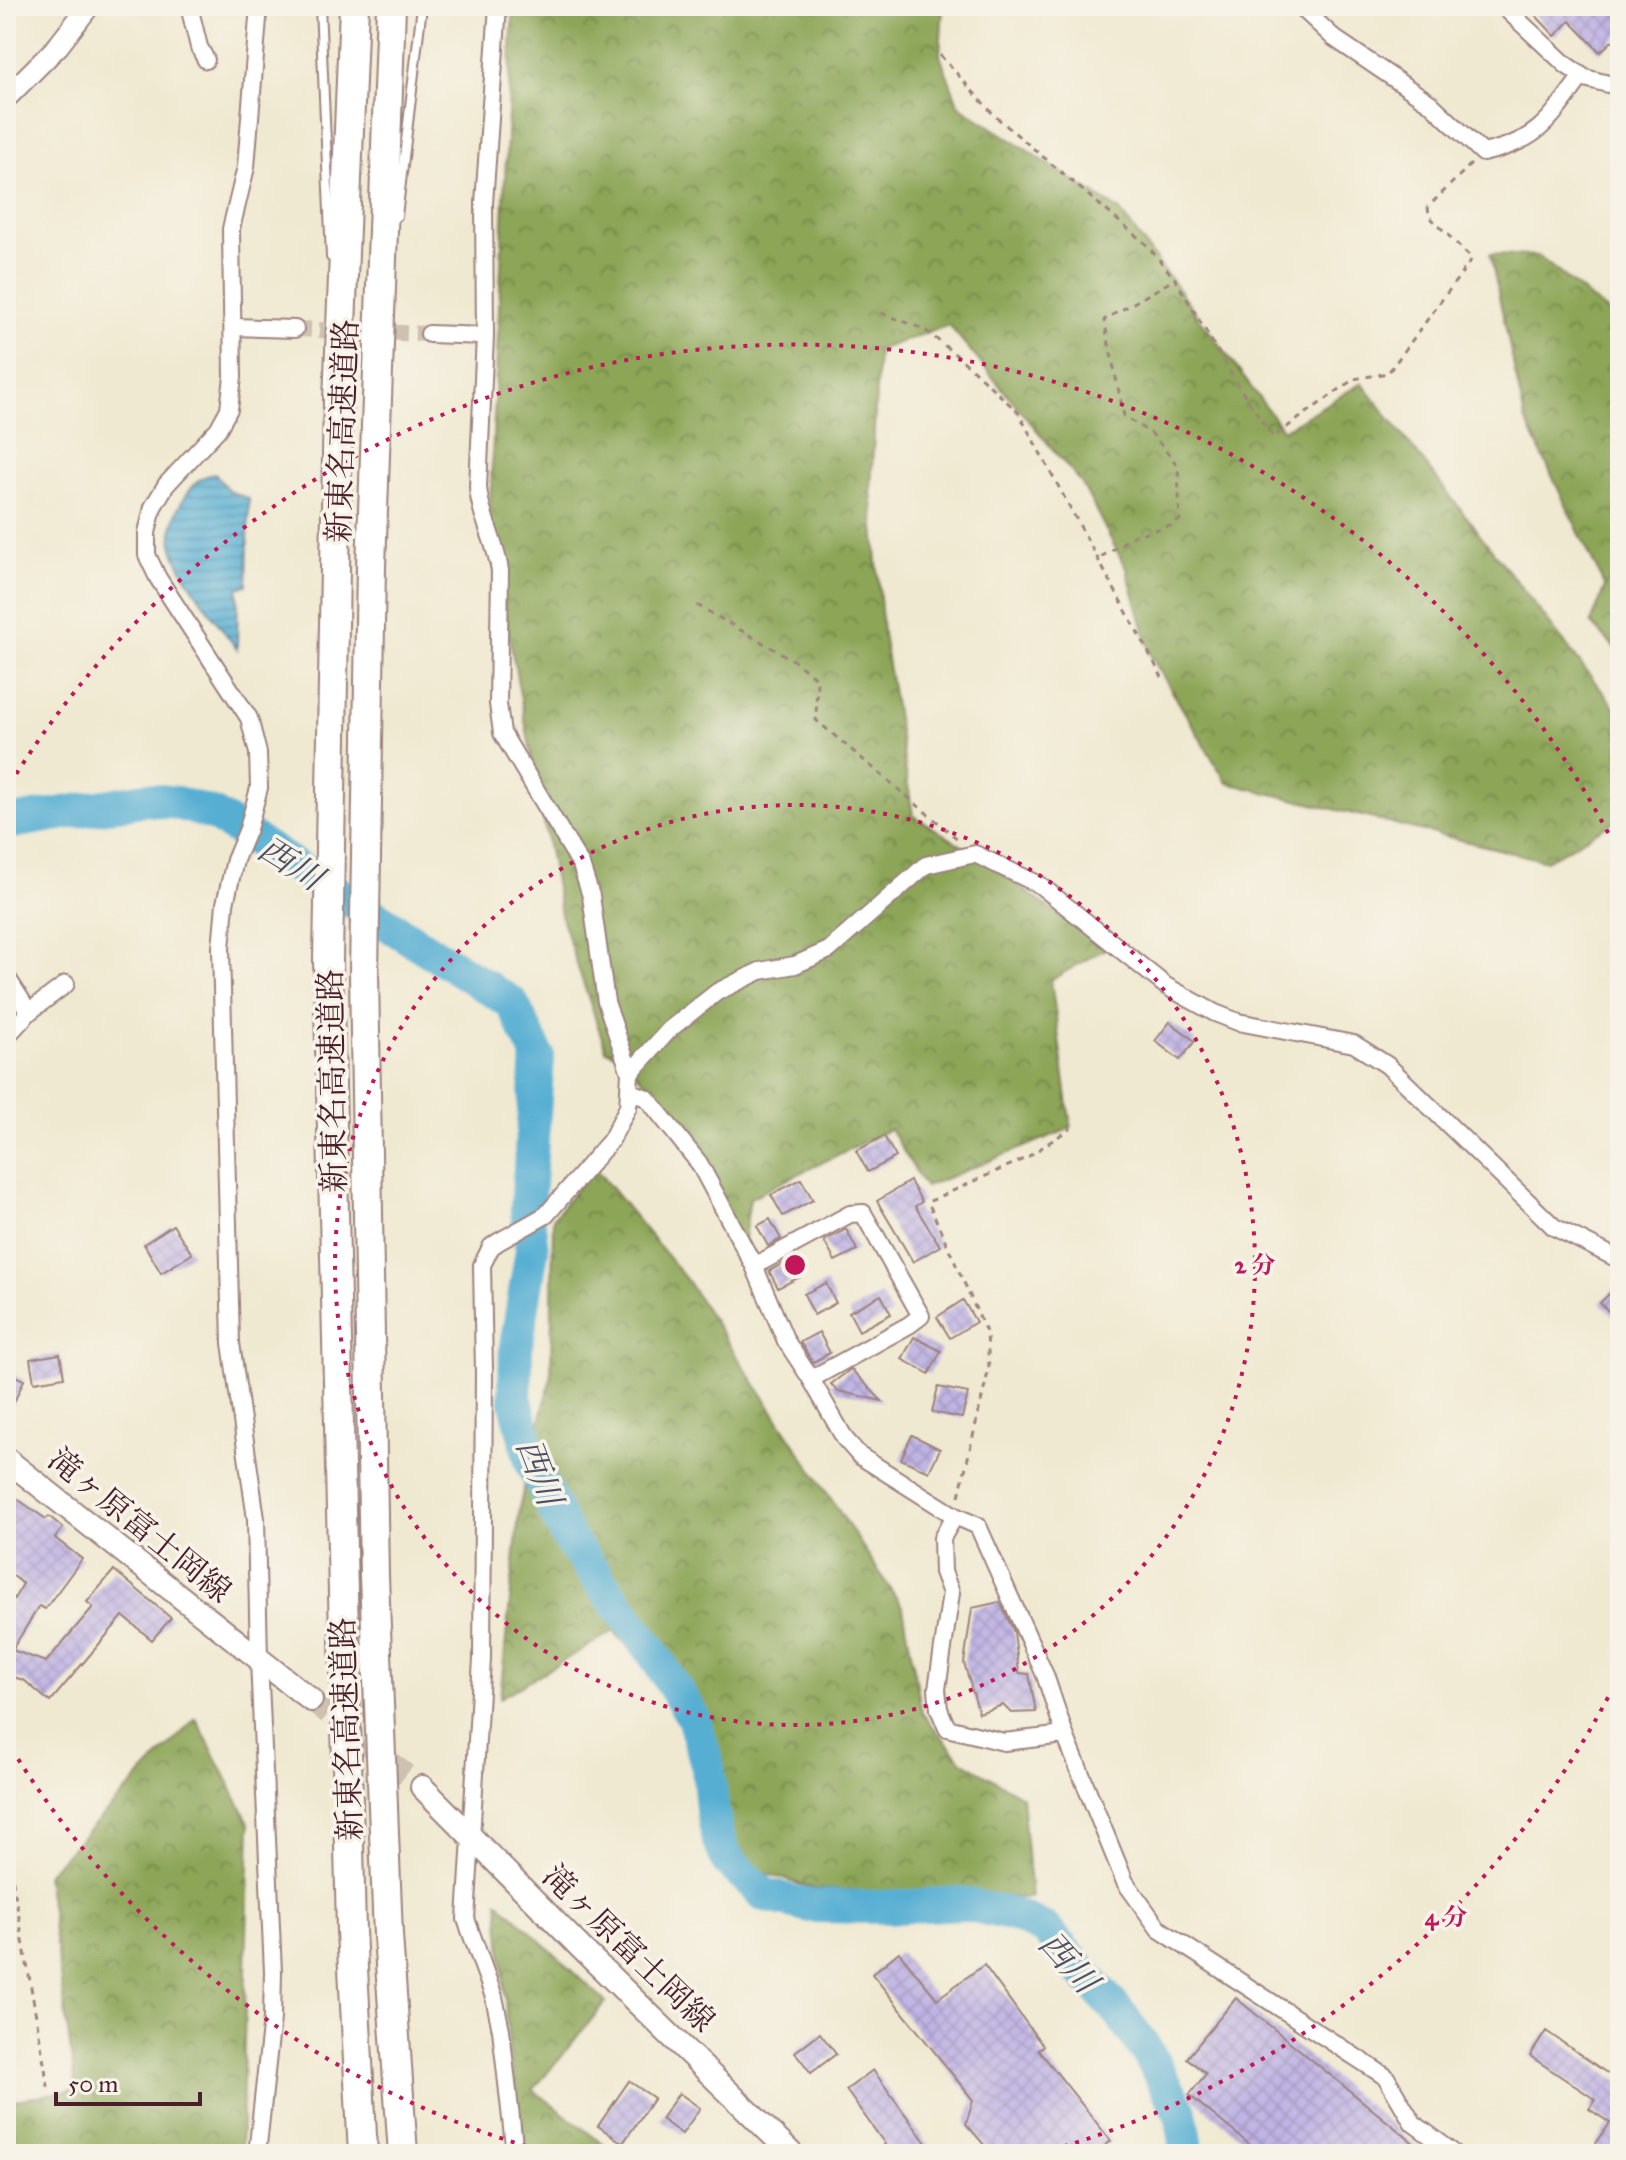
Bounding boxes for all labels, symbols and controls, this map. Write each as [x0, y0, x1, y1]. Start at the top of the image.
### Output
street label: 新東名高速道路 [319, 318, 366, 544]
water label: 西川 [251, 828, 334, 901]
street label: 新東名高速道路 [311, 969, 354, 1193]
text: 2 分 [1234, 1250, 1276, 1280]
centre of rings [781, 1251, 809, 1279]
water label: 西川 [508, 1433, 572, 1515]
street label: 滝ヶ原富士岡線 [40, 1440, 239, 1611]
street label: 新東名高速道路 [323, 1616, 370, 1842]
street label: 滝ヶ原富士岡線 [535, 1857, 723, 2040]
text: 4 分 [1425, 1902, 1467, 1932]
water label: 西川 [1031, 1923, 1109, 2004]
scale bar [56, 2056, 200, 2106]
text: 50 m [68, 2069, 118, 2099]

